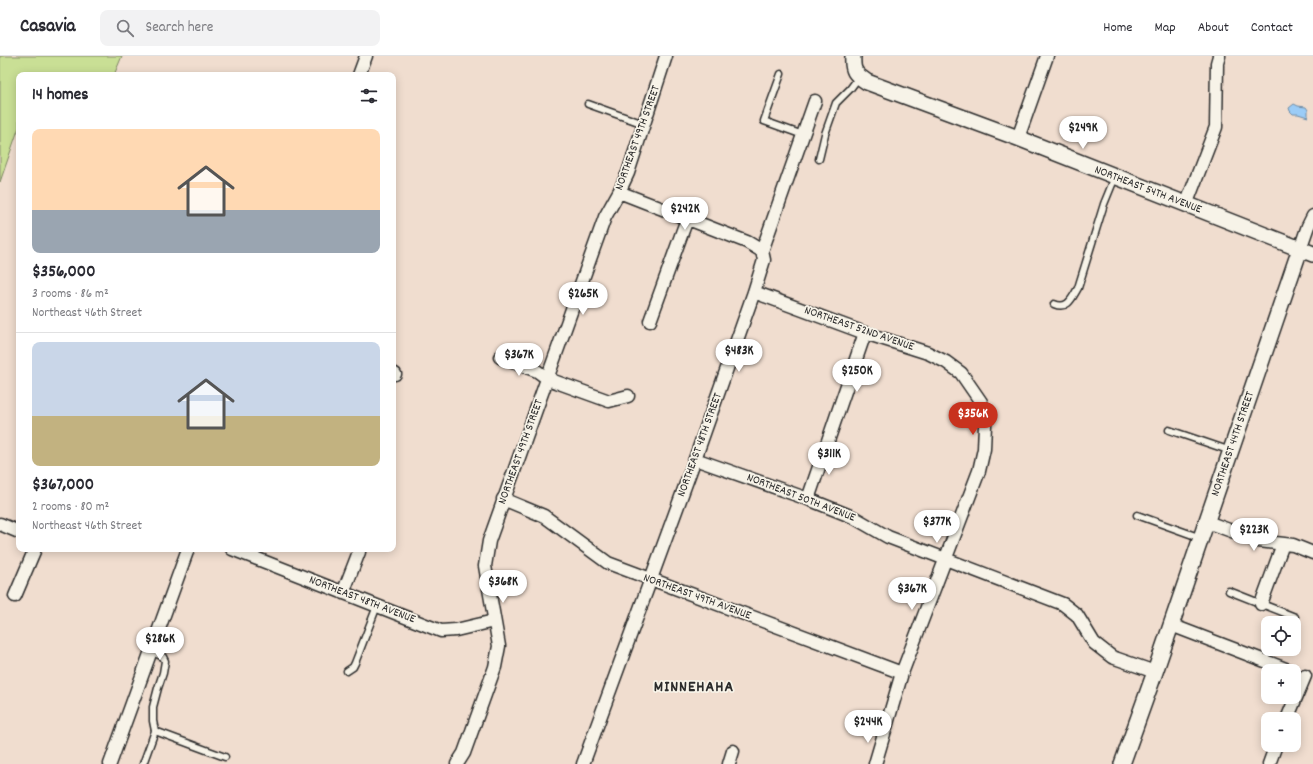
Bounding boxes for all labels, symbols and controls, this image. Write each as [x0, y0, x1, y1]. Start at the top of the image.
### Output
search box [100, 10, 380, 46]
text: Casavia [20, 14, 76, 41]
icon: search [114, 17, 136, 39]
text: Search here [146, 17, 213, 39]
text: Home [1103, 18, 1132, 38]
text: Map [1154, 18, 1176, 38]
text: About [1198, 18, 1229, 38]
text: Contact [1251, 18, 1293, 38]
street label: NORTHEAST 49TH STREET [611, 83, 665, 193]
text: 14 homes [32, 84, 88, 108]
icon: filters [358, 85, 380, 107]
pin: $249K [1055, 116, 1111, 150]
text: $249K [1068, 119, 1098, 138]
icon: home [170, 155, 242, 227]
street label: NORTHEAST 54TH AVENUE [1092, 162, 1205, 218]
pin: $242K [657, 197, 713, 231]
text: $242K [670, 200, 700, 219]
text: $356,000 [32, 261, 95, 285]
pin: $265K [555, 282, 611, 316]
text: 3 rooms · 86 m² [32, 285, 109, 304]
text: $265K [568, 285, 598, 304]
street label: NORTHEAST 52ND AVENUE [802, 302, 917, 356]
text: Northeast 46th Street [32, 304, 142, 323]
pin: $483K [711, 339, 767, 373]
text: $483K [725, 342, 753, 361]
pin: $367K [491, 343, 547, 377]
text: $367K [504, 346, 534, 365]
pin: $250K [829, 359, 885, 393]
text: $250K [841, 362, 873, 381]
icon: home [170, 368, 242, 440]
street label: NORTHEAST 44TH STREET [1207, 389, 1259, 499]
street label: NORTHEAST 48TH STREET [673, 390, 727, 499]
street label: NORTHEAST 49TH STREET [494, 397, 548, 507]
pin: $356K [945, 402, 1001, 436]
text: $356K [958, 405, 988, 424]
pin: $311K [801, 442, 857, 476]
text: $311K [817, 445, 841, 464]
street label: NORTHEAST 50TH AVENUE [744, 469, 858, 527]
text: $367,000 [32, 474, 94, 498]
text: 2 rooms · 80 m² [32, 498, 109, 517]
pin: $377K [909, 510, 965, 544]
text: $377K [923, 513, 951, 532]
text: Northeast 46th Street [32, 517, 142, 536]
pin: $223K [1226, 518, 1282, 552]
text: $223K [1239, 521, 1269, 540]
pin: $368K [475, 570, 531, 604]
street label: NORTHEAST 49TH AVENUE [641, 570, 754, 625]
street label: NORTHEAST 48TH AVENUE [306, 572, 418, 628]
text: $368K [488, 573, 518, 592]
pin: $367K [884, 577, 940, 611]
text: $367K [897, 580, 927, 599]
map controls [1261, 616, 1301, 752]
button: locate [1261, 616, 1301, 656]
pin: $286K [132, 627, 188, 661]
text: $286K [145, 630, 175, 649]
button: + [1261, 664, 1301, 704]
district label: MINNEHAHA [654, 676, 734, 699]
pin: $244K [840, 710, 896, 744]
button: − [1261, 712, 1301, 752]
text: $244K [853, 713, 883, 732]

